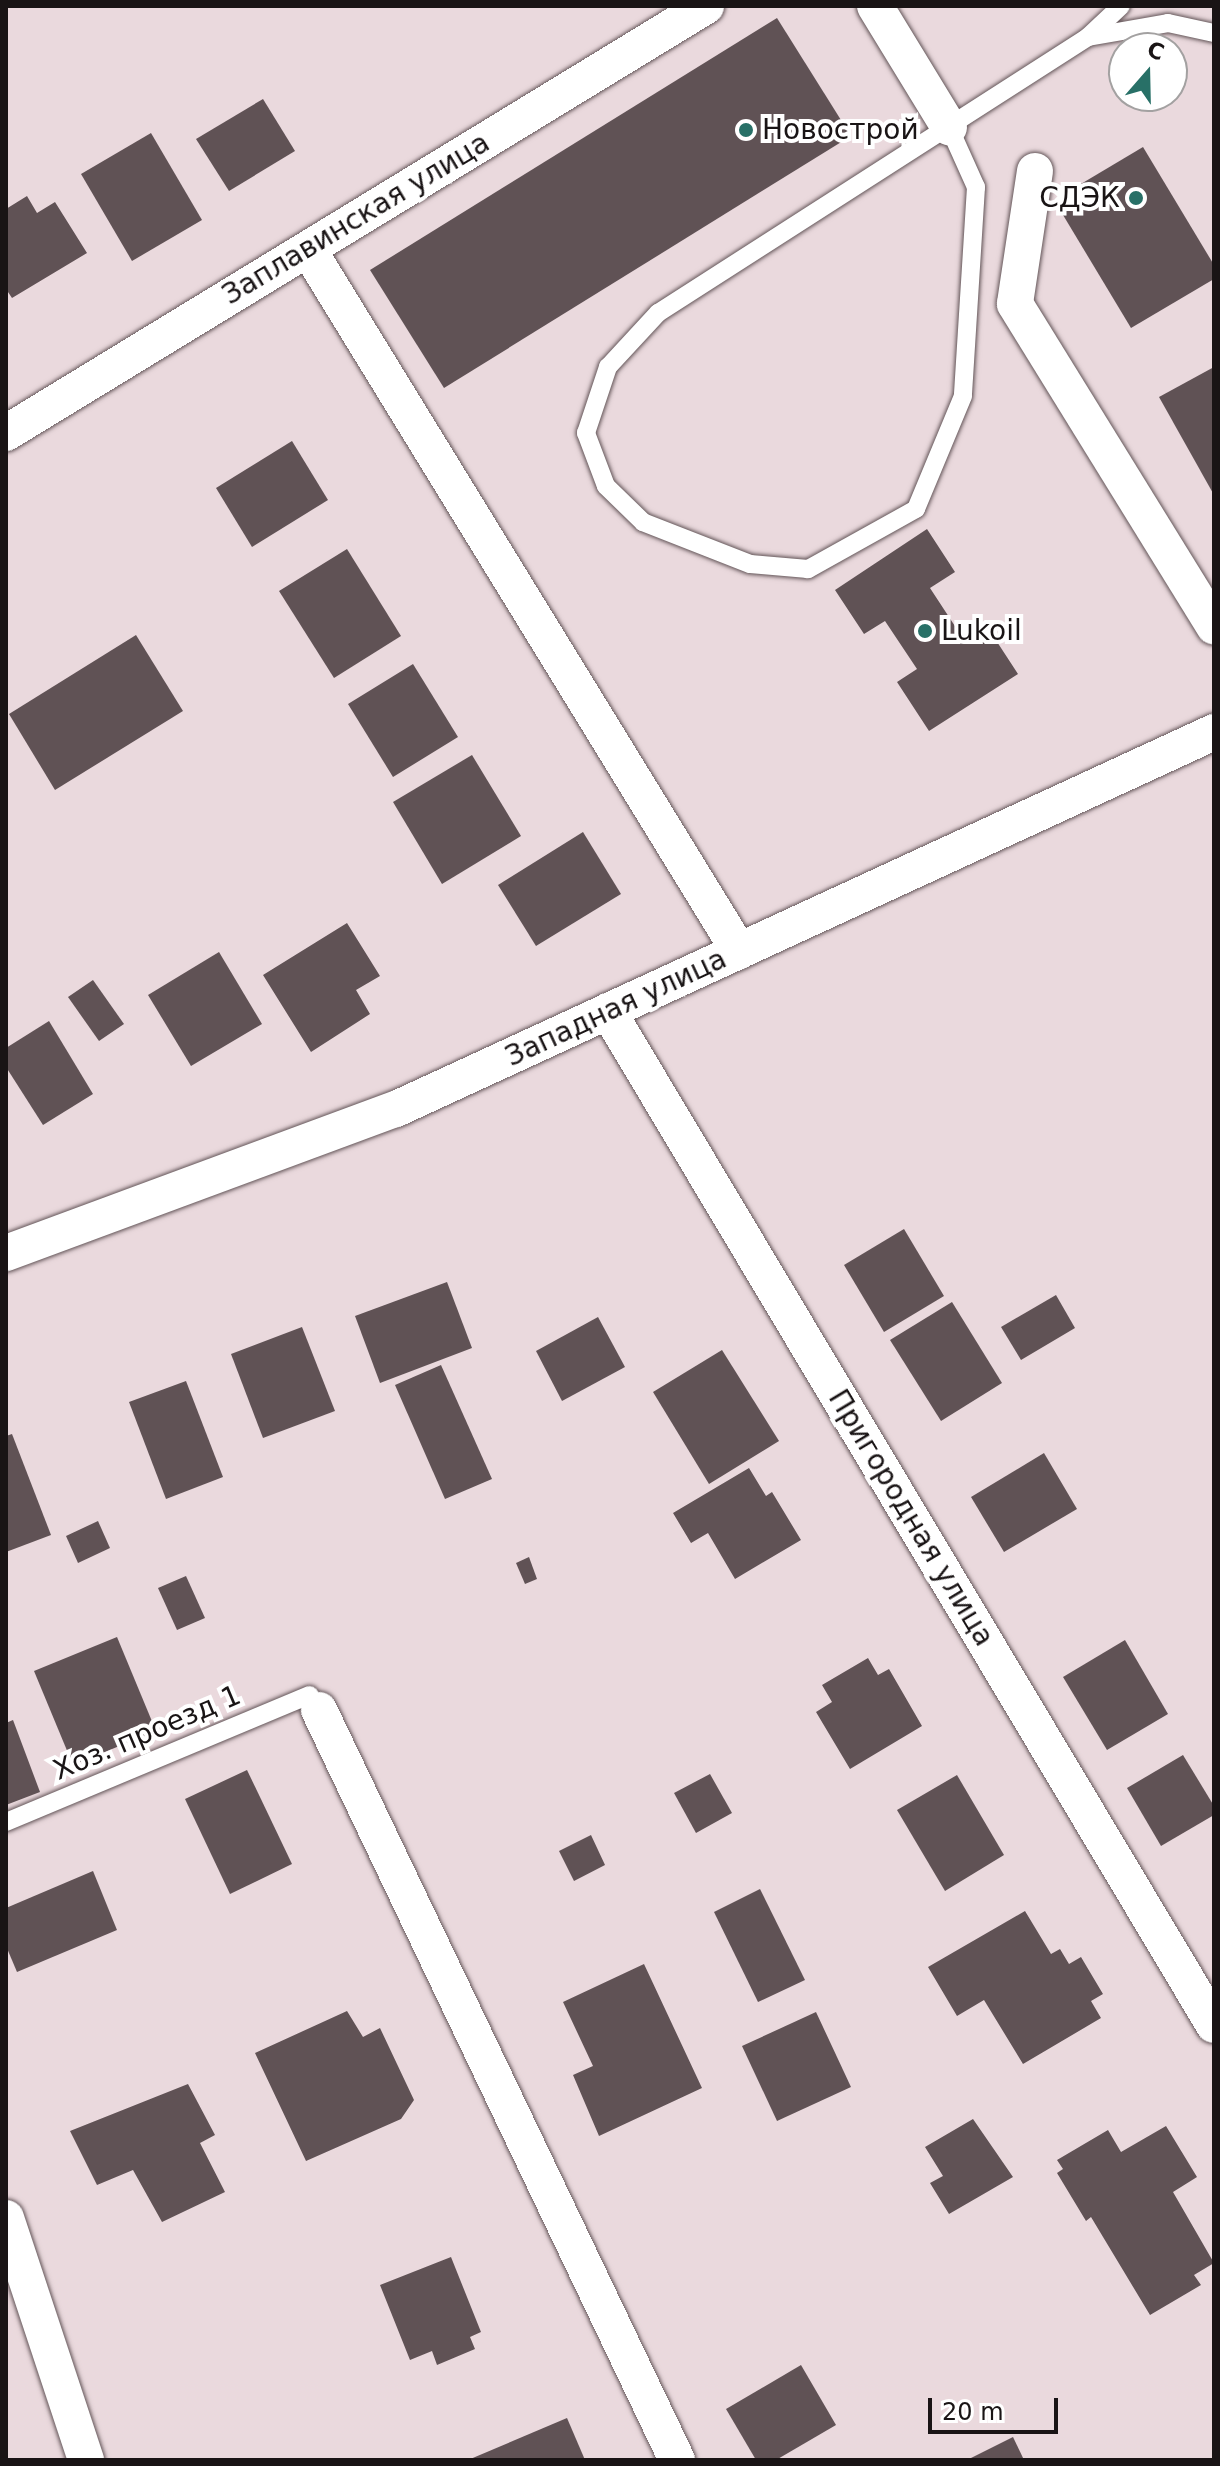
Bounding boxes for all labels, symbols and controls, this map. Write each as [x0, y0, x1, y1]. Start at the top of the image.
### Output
north arrow [1108, 32, 1188, 112]
text: С [1144, 36, 1168, 65]
place label: Новострой [762, 113, 919, 147]
marker: Новострой [737, 121, 755, 139]
street label: Заплавинская улица [216, 126, 496, 312]
place label: СДЭК [1039, 181, 1120, 215]
marker: СДЭК [1127, 189, 1145, 207]
place label: Lukoil [941, 614, 1022, 648]
marker: Lukoil [916, 622, 934, 640]
street label: Западная улица [500, 942, 732, 1074]
street label: Пригородная улица [821, 1384, 1001, 1652]
street label: Хоз. проезд 1 [48, 1678, 246, 1788]
scale bar [932, 2382, 1062, 2432]
text: 20 m [942, 2398, 1004, 2426]

